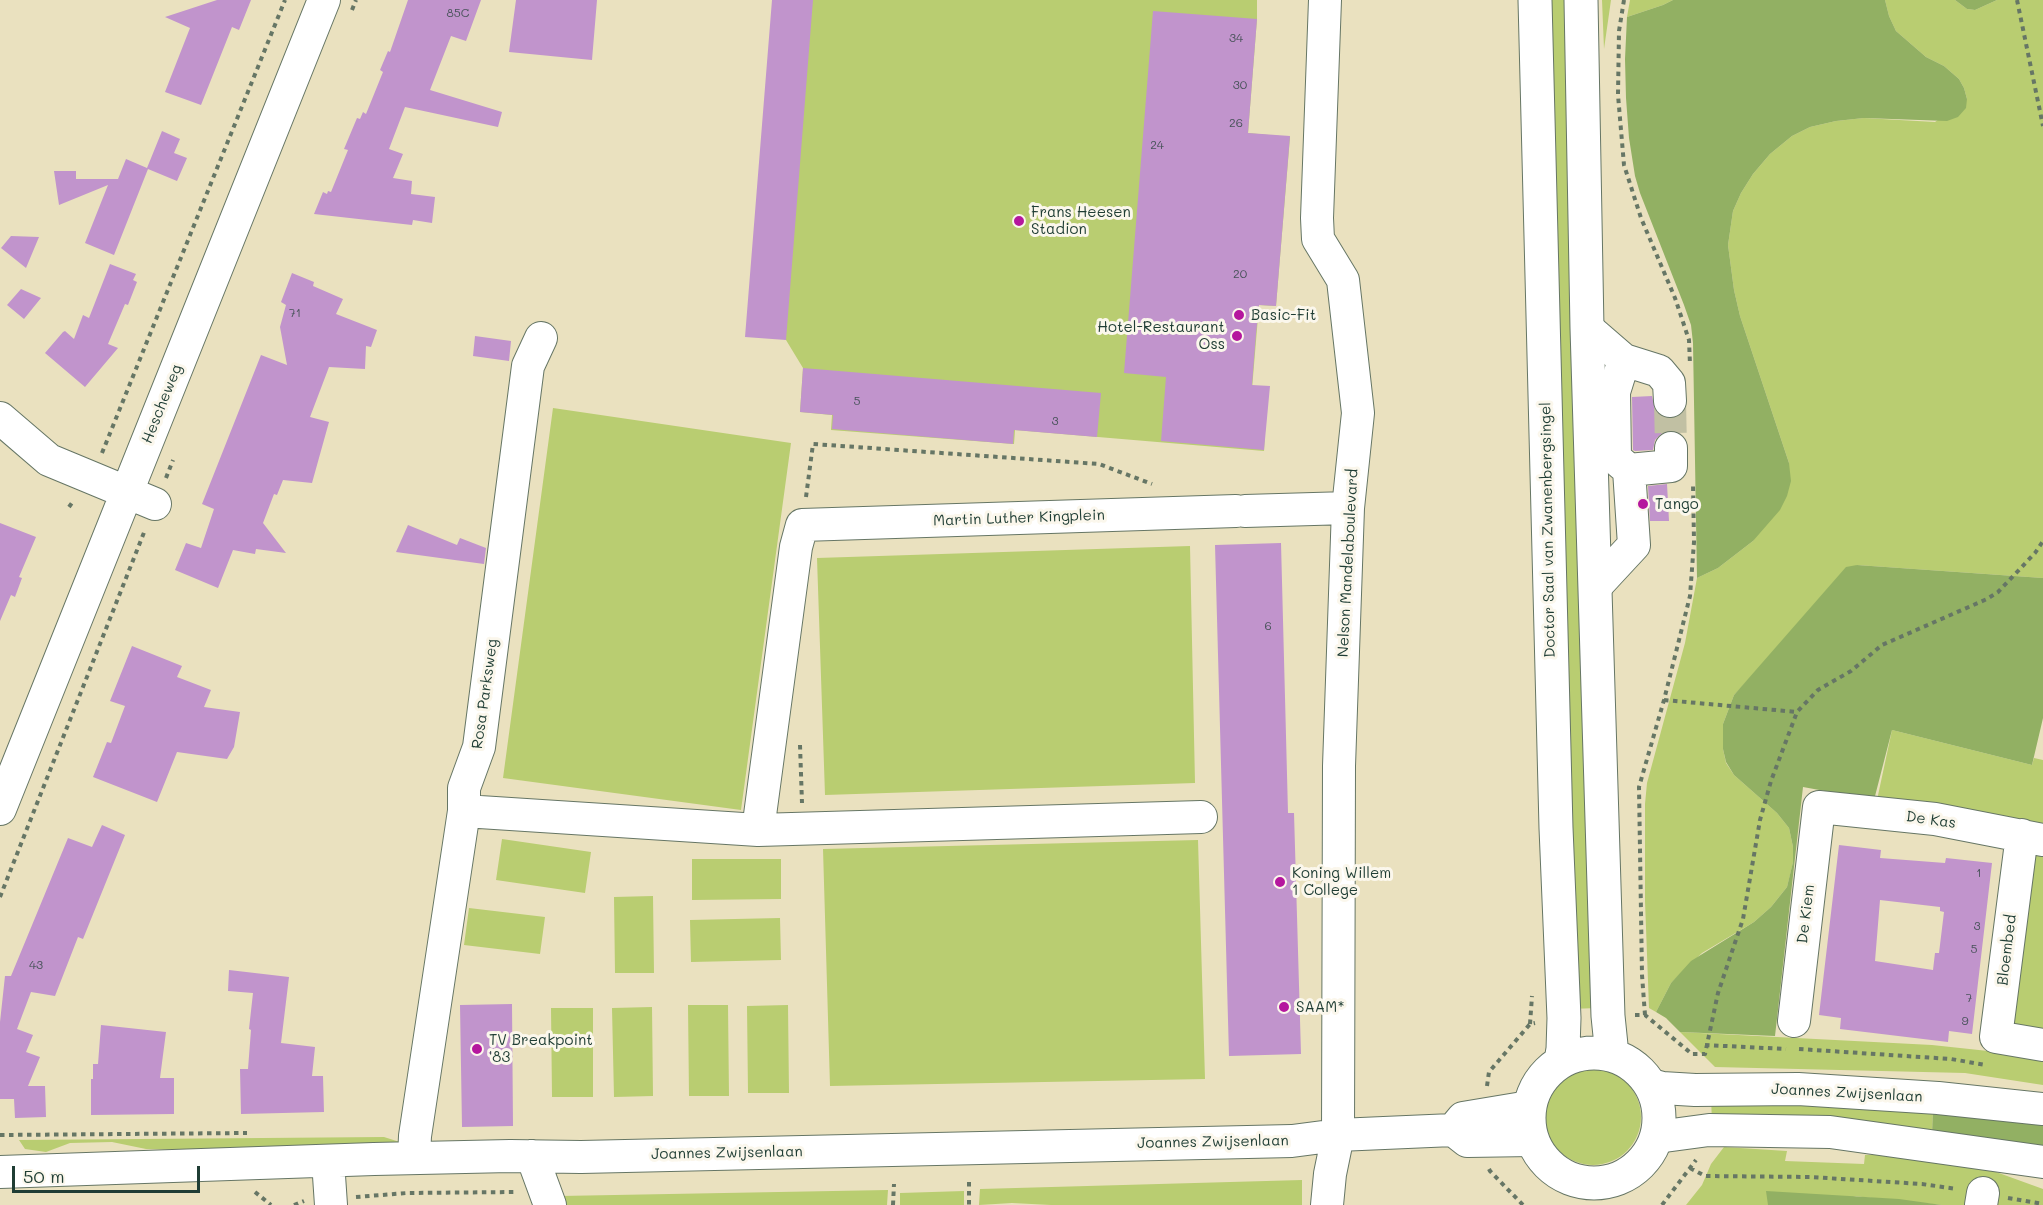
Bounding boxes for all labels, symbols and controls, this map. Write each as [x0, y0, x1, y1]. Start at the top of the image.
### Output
house number: 85C [447, 6, 469, 20]
house number: 34 [1229, 31, 1243, 45]
house number: 30 [1233, 78, 1247, 92]
house number: 26 [1229, 116, 1243, 130]
house number: 24 [1150, 138, 1164, 152]
place label: Frans Heesen Stadion [1031, 203, 1131, 238]
marker: Frans Heesen Stadion [1012, 214, 1026, 228]
house number: 20 [1233, 267, 1247, 281]
house number: 71 [289, 306, 301, 320]
place label: Basic-Fit [1251, 306, 1316, 324]
marker: Basic-Fit [1232, 308, 1246, 322]
place label: Hotel-Restaurant Oss [1097, 318, 1225, 353]
marker: Hotel-Restaurant Oss [1230, 329, 1244, 343]
street label: Hescheweg [138, 362, 186, 446]
house number: 5 [854, 394, 860, 408]
street label: Doctor Saal van Zwanenbergsingel [1537, 402, 1559, 658]
house number: 3 [1051, 414, 1059, 428]
street label: Nelson Mandelaboulevard [1334, 468, 1362, 658]
place label: Tango [1655, 495, 1699, 513]
marker: Tango [1636, 497, 1650, 511]
street label: Martin Luther Kingplein [933, 506, 1105, 530]
house number: 6 [1264, 619, 1272, 633]
street label: Rosa Parksweg [468, 638, 502, 750]
street label: De Kas [1905, 808, 1957, 832]
place label: Koning Willem 1 College [1292, 864, 1391, 899]
house number: 1 [1976, 866, 1982, 880]
marker: Koning Willem 1 College [1273, 875, 1287, 889]
street label: De Kiem [1793, 883, 1819, 945]
street label: Bloembed [1994, 913, 2020, 987]
house number: 3 [1973, 919, 1981, 933]
house number: 5 [1971, 942, 1977, 956]
house number: 43 [29, 958, 43, 972]
house number: 7 [1966, 991, 1972, 1005]
place label: SAAM* [1296, 998, 1345, 1016]
marker: SAAM* [1277, 1000, 1291, 1014]
house number: 9 [1961, 1014, 1969, 1028]
place label: TV Breakpoint '83 [489, 1031, 593, 1066]
marker: TV Breakpoint '83 [470, 1042, 484, 1056]
street label: Joannes Zwijsenlaan [1771, 1080, 1923, 1106]
street label: Joannes Zwijsenlaan [1137, 1132, 1289, 1152]
street label: Joannes Zwijsenlaan [651, 1143, 803, 1163]
scale bar [15, 1154, 202, 1192]
text: 50 m [23, 1164, 65, 1188]

